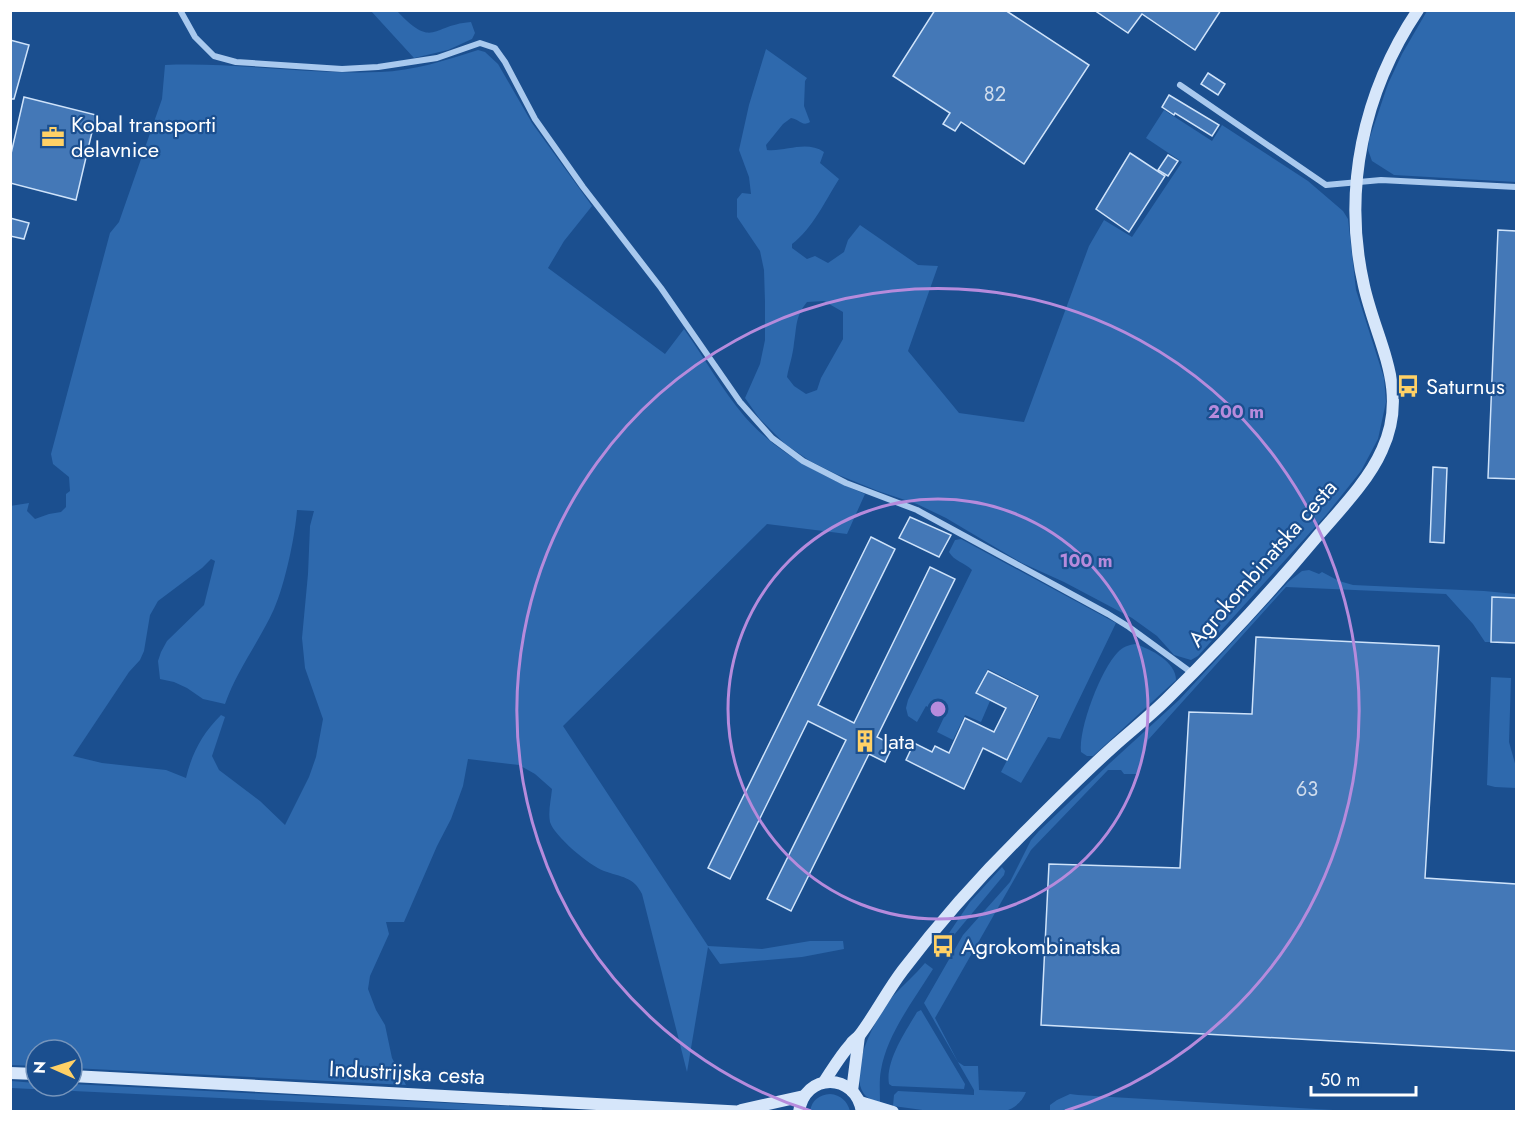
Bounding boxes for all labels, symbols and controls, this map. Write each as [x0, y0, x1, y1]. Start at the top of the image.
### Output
house number: 82 [984, 80, 1006, 109]
place label: Kobal transporti delavnice [71, 108, 217, 165]
office icon: Kobal transporti delavnice [40, 124, 66, 150]
place label: Saturnus [1426, 370, 1505, 402]
bus stop icon: Saturnus [1395, 373, 1421, 399]
text: 200 m [1208, 399, 1264, 425]
street label: Agrokombinatska cesta [1180, 472, 1344, 654]
text: 100 m [1059, 548, 1113, 574]
centre of rings [928, 699, 948, 719]
place label: Jata [880, 725, 915, 757]
building icon: Jata [852, 728, 878, 754]
house number: 63 [1296, 775, 1318, 804]
place label: Agrokombinatska [961, 930, 1121, 962]
bus stop icon: Agrokombinatska [930, 933, 956, 959]
north arrow [24, 1038, 84, 1098]
street label: Industrijska cesta [328, 1052, 486, 1092]
scale bar [1311, 1059, 1416, 1097]
text: N [28, 1060, 51, 1074]
text: 50 m [1320, 1067, 1360, 1093]

